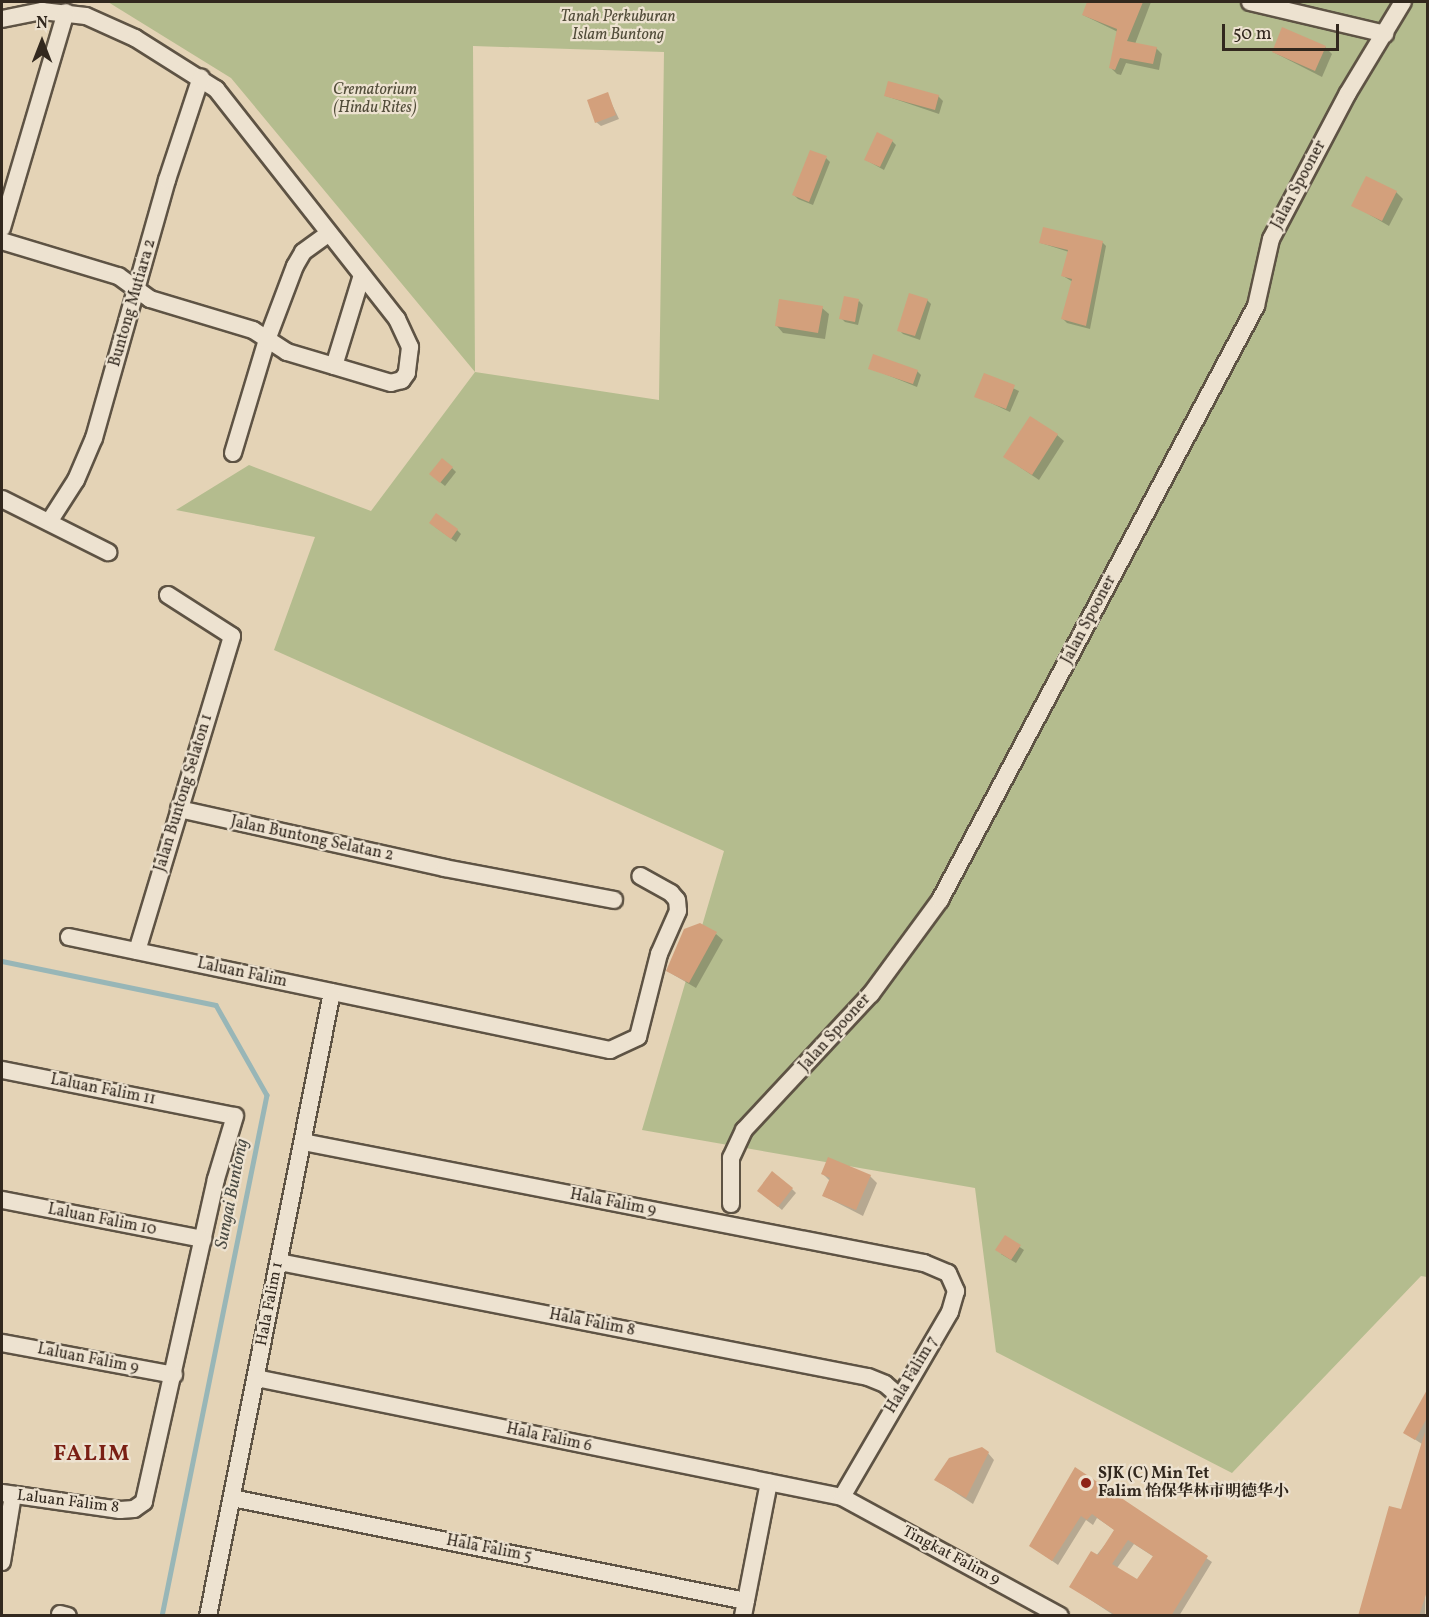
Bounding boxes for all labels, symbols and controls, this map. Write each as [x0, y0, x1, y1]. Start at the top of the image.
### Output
park label: Tanah Perkuburan Islam Buntong [560, 7, 676, 45]
north arrow [12, 12, 72, 72]
scale bar [1225, 12, 1342, 50]
text: N [36, 13, 48, 35]
text: 50 m [1233, 22, 1272, 47]
park label: Crematorium (Hindu Rites) [333, 80, 417, 118]
street label: Jalan Spooner [1268, 137, 1330, 233]
street label: Buntong Mutiara 2 [106, 237, 160, 369]
street label: Jalan Spooner [1058, 572, 1120, 668]
street label: Jalan Buntong Selaton 1 [151, 712, 217, 874]
street label: Jalan Buntong Selatan 2 [229, 812, 395, 866]
street label: Laluan Falim [195, 954, 289, 992]
street label: Jalan Spooner [795, 990, 875, 1076]
street label: Laluan Falim 11 [49, 1070, 157, 1110]
water label: Sungai Buntong [212, 1137, 254, 1251]
street label: Hala Falim 9 [568, 1185, 658, 1221]
street label: Laluan Falim 10 [46, 1200, 158, 1240]
street label: Hala Falim 1 [252, 1260, 288, 1348]
street label: Hala Falim 8 [547, 1305, 637, 1341]
street label: Hala Falim 7 [881, 1333, 943, 1417]
street label: Laluan Falim 9 [36, 1340, 140, 1378]
street label: Hala Falim 6 [504, 1420, 594, 1456]
district label: FALIM [53, 1442, 131, 1468]
place label: SJK (C) Min Tet Falim 怡保华林市明德华小 [1098, 1464, 1289, 1502]
marker: SJK (C) Min Tet Falim 怡保华林市明德华小 [1079, 1476, 1093, 1490]
street label: Laluan Falim 8 [16, 1486, 120, 1518]
street label: Tingkat Falim 9 [899, 1522, 1003, 1590]
street label: Hala Falim 5 [445, 1531, 533, 1567]

